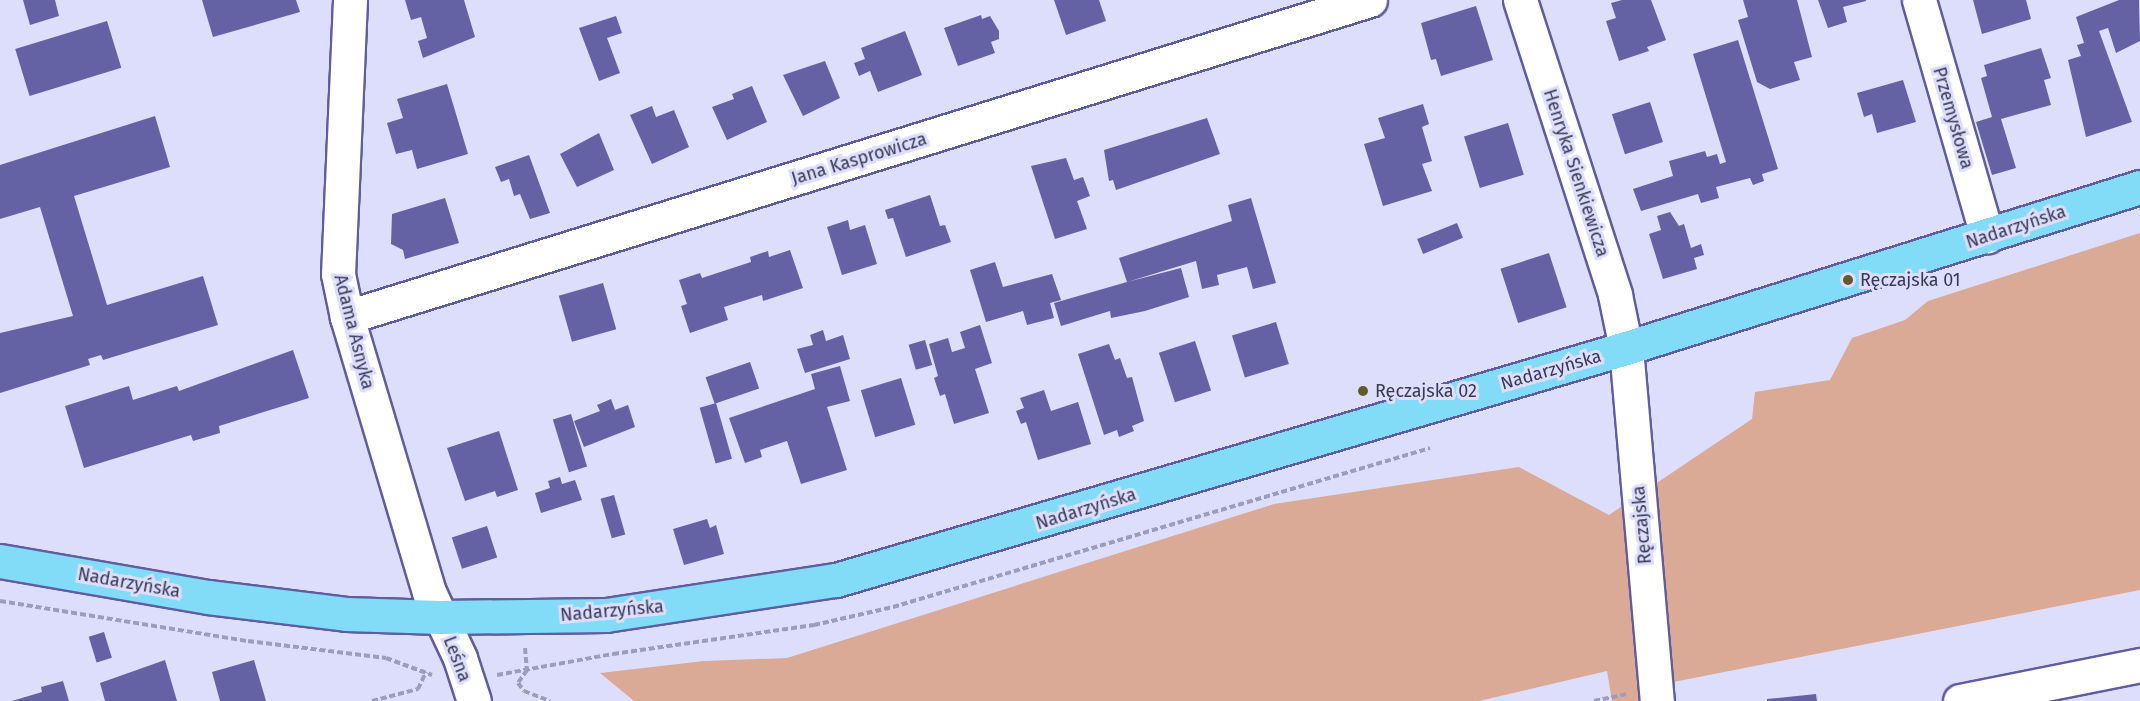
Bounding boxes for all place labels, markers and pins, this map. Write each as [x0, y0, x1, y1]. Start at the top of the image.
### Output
place label: Ręczajska 01 [1860, 269, 1961, 291]
marker: Ręczajska 01 [1841, 273, 1855, 287]
place label: Ręczajska 02 [1375, 380, 1477, 402]
marker: Ręczajska 02 [1356, 384, 1370, 398]

